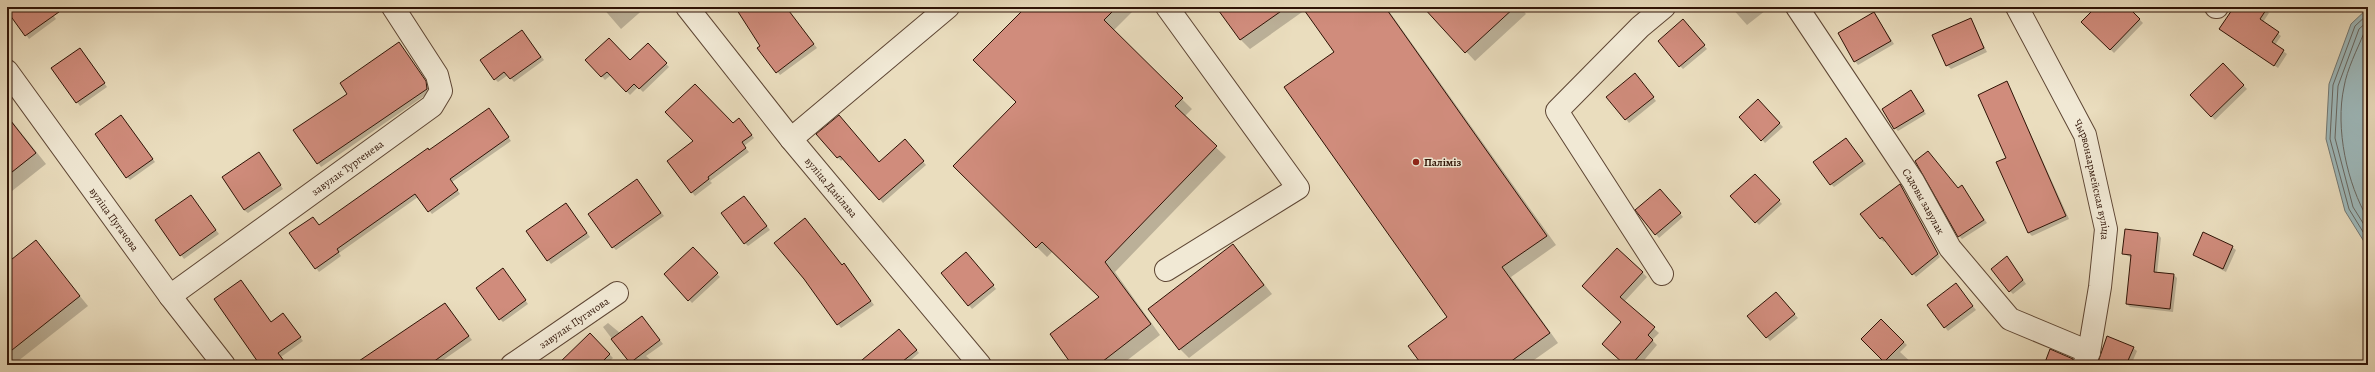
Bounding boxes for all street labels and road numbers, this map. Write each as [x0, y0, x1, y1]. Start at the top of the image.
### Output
street label: Чырвонаармейская вуліца [2070, 117, 2113, 242]
street label: завулак Тургенева [308, 136, 388, 199]
street label: вуліца Данілава [801, 154, 861, 222]
street label: Садовы завулак [1899, 165, 1948, 238]
street label: вуліца Пугачова [86, 185, 143, 255]
street label: завулак Пугачова [536, 293, 613, 352]

